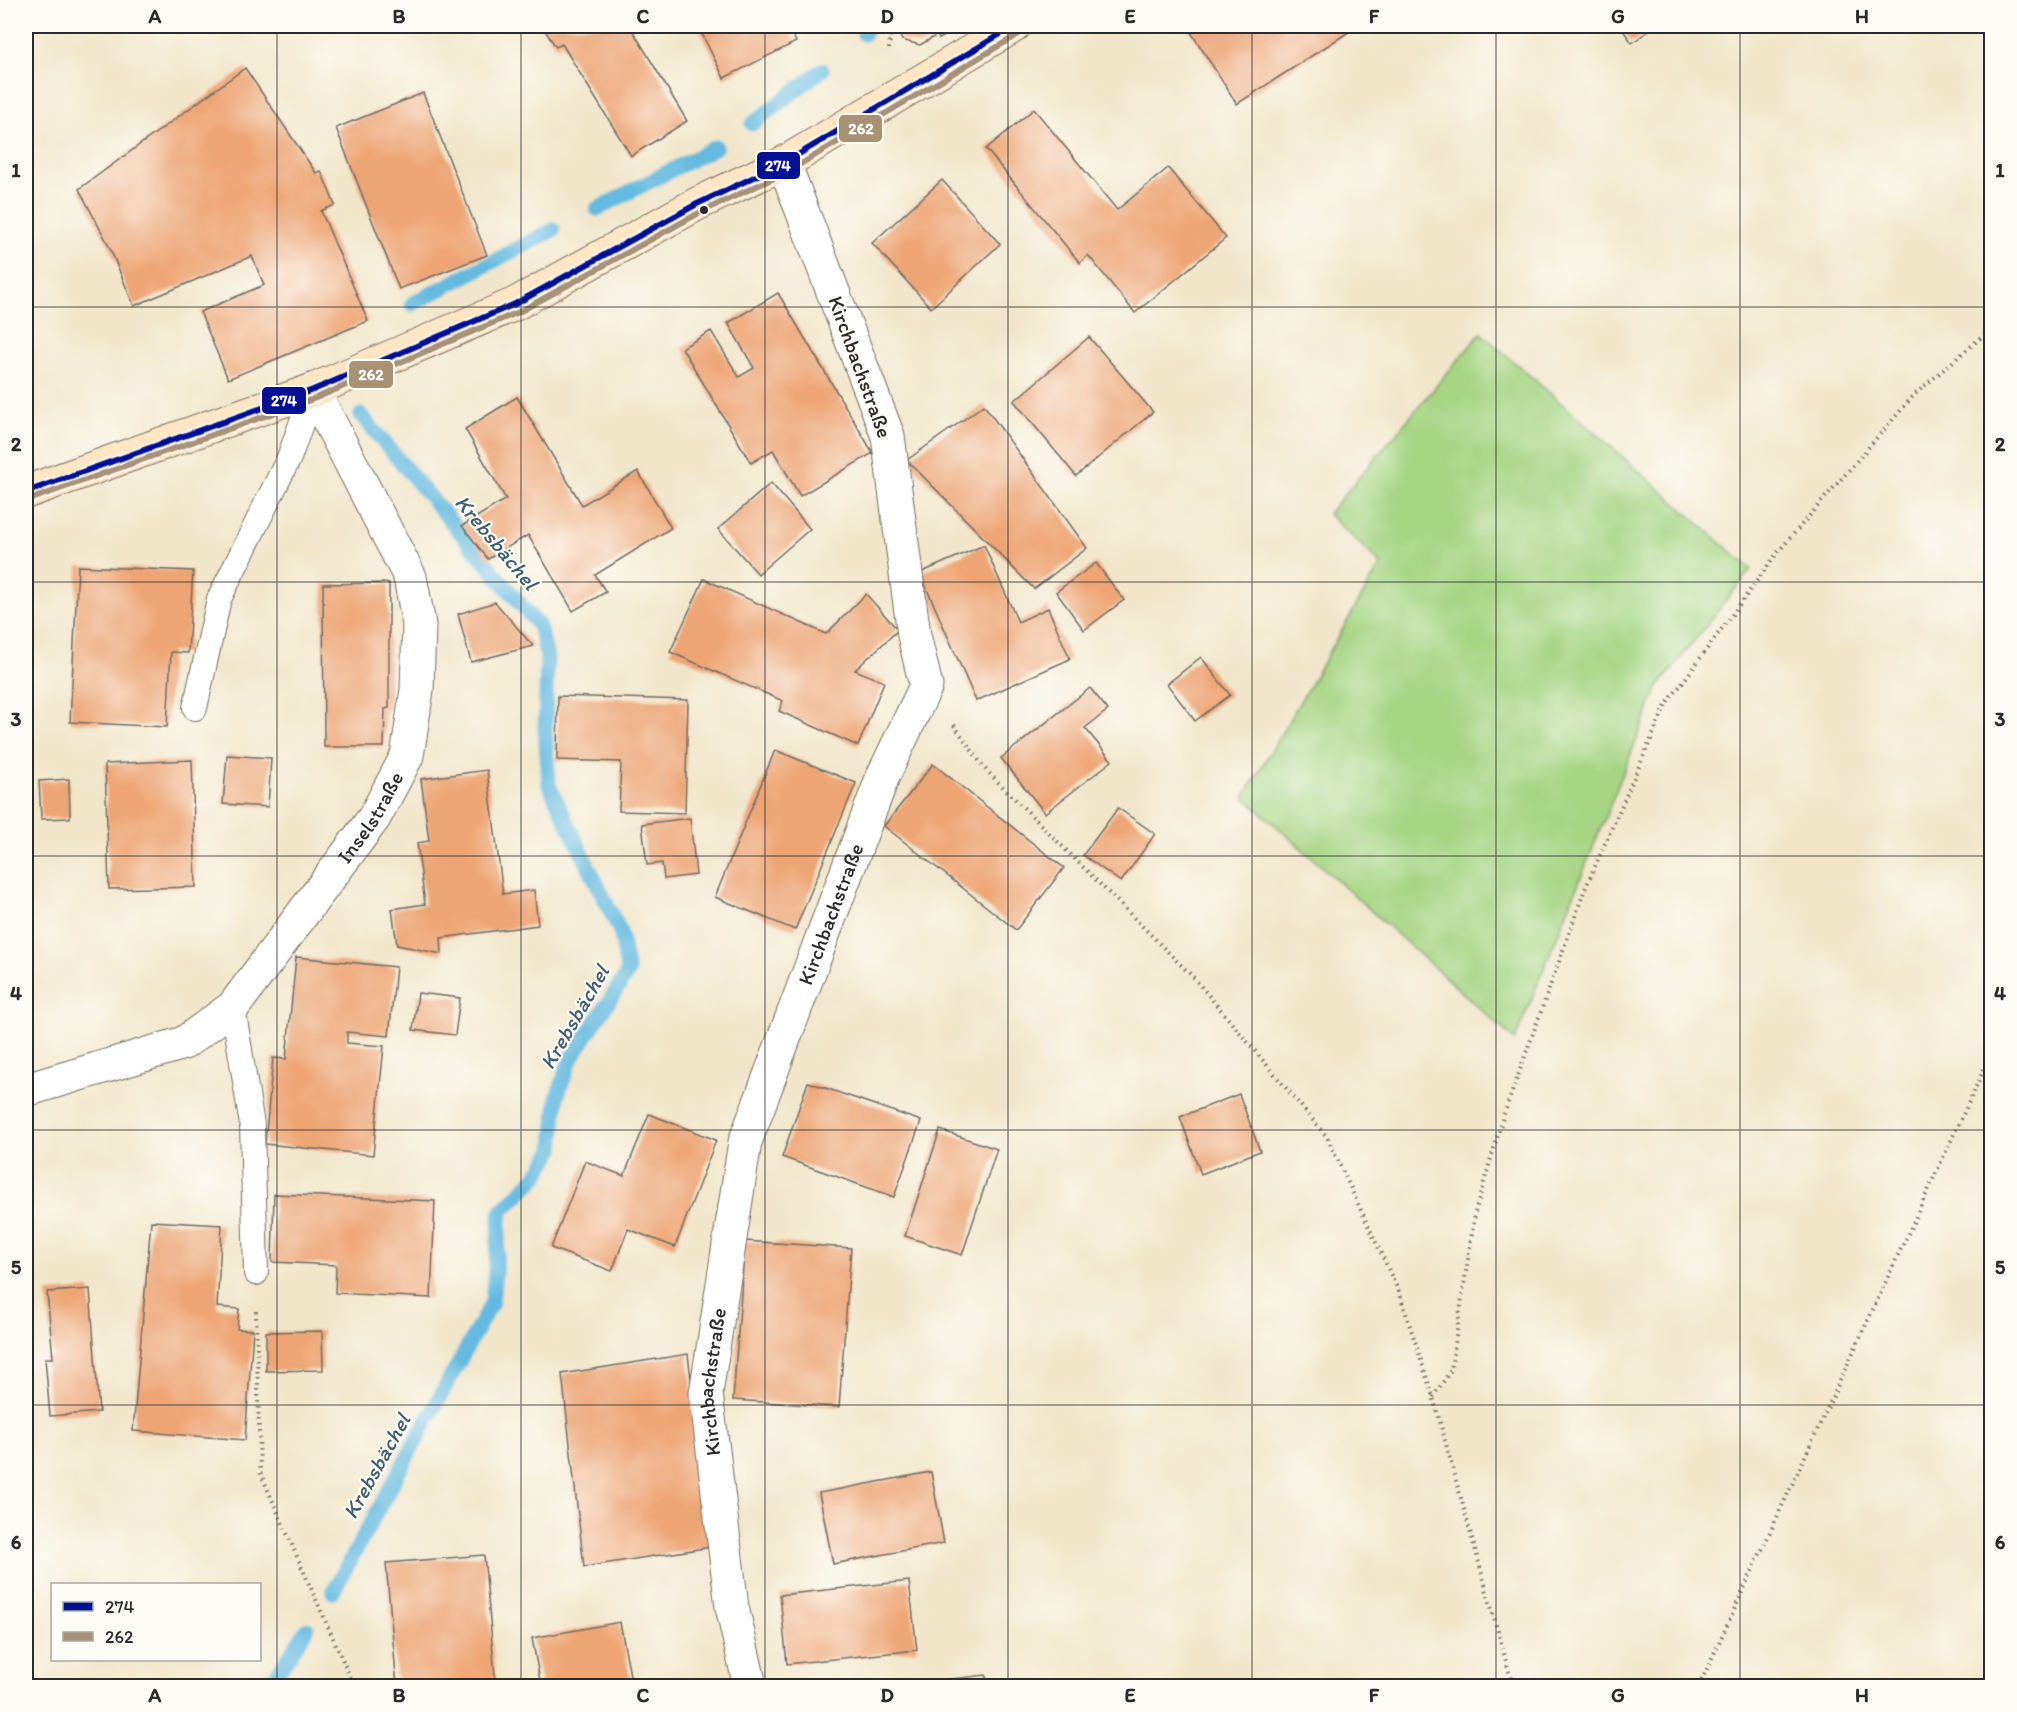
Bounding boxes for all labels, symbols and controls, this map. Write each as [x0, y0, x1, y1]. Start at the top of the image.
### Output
text: A [148, 4, 162, 28]
text: B [393, 4, 406, 28]
text: C [637, 4, 650, 28]
text: D [880, 4, 894, 28]
text: E [1124, 4, 1136, 28]
text: F [1369, 4, 1380, 28]
text: G [1611, 4, 1625, 28]
text: H [1855, 4, 1869, 28]
line badge: 262 [838, 114, 883, 143]
text: 262 [848, 119, 874, 138]
line badge: 274 [756, 151, 801, 180]
text: 274 [765, 156, 791, 175]
text: 1 [11, 158, 21, 182]
text: 1 [1995, 158, 2005, 182]
unlabelled marker [698, 204, 710, 216]
street label: Kirchbachstraße [823, 292, 898, 441]
line badge: 262 [348, 360, 394, 389]
text: 262 [358, 365, 384, 384]
line badge: 274 [261, 386, 307, 415]
text: 274 [271, 391, 297, 410]
text: 2 [11, 432, 22, 456]
text: 2 [1995, 432, 2006, 456]
water label: Krebsbächel [449, 489, 545, 597]
text: 3 [11, 707, 22, 731]
text: 3 [1995, 707, 2006, 731]
street label: Inselstraße [332, 767, 408, 868]
street label: Kirchbachstraße [792, 840, 868, 988]
water label: Krebsbächel [534, 959, 616, 1074]
text: 4 [10, 981, 22, 1005]
text: 4 [1994, 981, 2006, 1005]
text: 5 [11, 1255, 22, 1279]
text: 5 [1995, 1255, 2006, 1279]
street label: Kirchbachstraße [692, 1306, 731, 1457]
water label: Krebsbächel [337, 1408, 417, 1523]
text: 6 [11, 1530, 22, 1554]
text: 6 [1995, 1530, 2006, 1554]
legend [51, 1583, 261, 1661]
text: 274 [105, 1596, 134, 1618]
text: 262 [105, 1626, 134, 1648]
text: A [148, 1683, 162, 1707]
text: B [393, 1683, 406, 1707]
text: C [637, 1683, 650, 1707]
text: D [880, 1683, 894, 1707]
text: E [1124, 1683, 1136, 1707]
text: F [1369, 1683, 1380, 1707]
text: G [1611, 1683, 1625, 1707]
text: H [1855, 1683, 1869, 1707]

